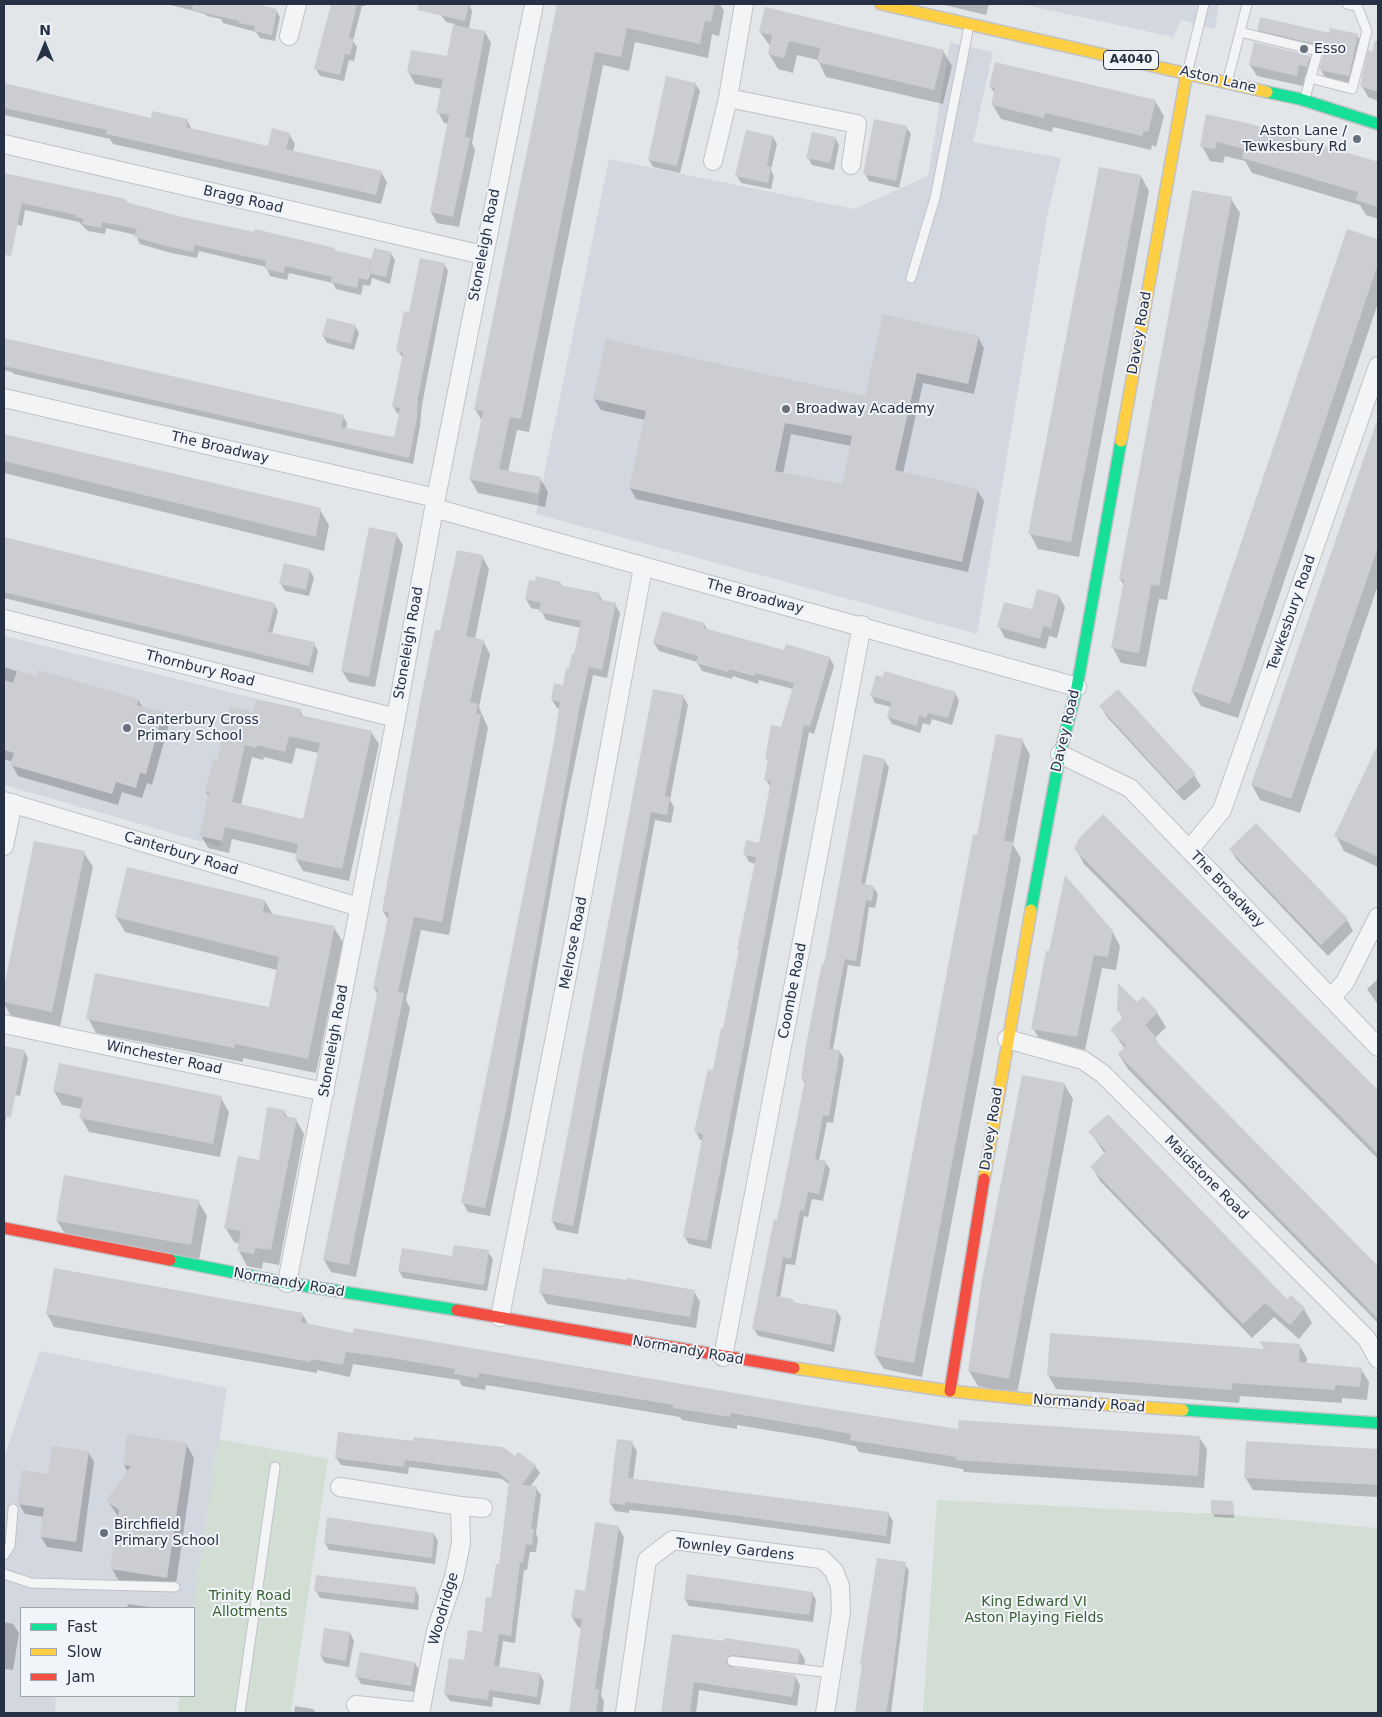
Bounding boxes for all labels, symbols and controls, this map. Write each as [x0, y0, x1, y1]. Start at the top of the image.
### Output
north arrow [20, 20, 70, 70]
text: N [39, 22, 51, 38]
place label: Esso [1314, 41, 1346, 57]
marker: Esso [1298, 43, 1310, 55]
road number: A4040 [1104, 50, 1158, 70]
street label: Aston Lane [1178, 63, 1258, 97]
place label: Aston Lane / Tewkesbury Rd [1242, 123, 1347, 156]
marker: Aston Lane / Tewkesbury Rd [1351, 133, 1363, 145]
street label: Bragg Road [202, 183, 284, 217]
street label: Stoneleigh Road [466, 187, 504, 303]
street label: Davey Road [1124, 290, 1156, 376]
place label: Broadway Academy [796, 401, 935, 417]
marker: Broadway Academy [780, 403, 792, 415]
street label: The Broadway [169, 429, 271, 467]
street label: Tewkesbury Road [1264, 553, 1320, 673]
street label: The Broadway [705, 576, 805, 618]
street label: Stoneleigh Road [391, 585, 427, 701]
street label: Thornbury Road [144, 647, 256, 691]
street label: Davey Road [1048, 688, 1084, 774]
place label: Canterbury Cross Primary School [137, 712, 259, 744]
marker: Canterbury Cross Primary School [121, 722, 133, 734]
street label: Canterbury Road [122, 829, 240, 879]
street label: The Broadway [1186, 848, 1268, 932]
street label: Melrose Road [557, 895, 591, 991]
street label: Coombe Road [775, 941, 811, 1041]
street label: Stoneleigh Road [316, 983, 352, 1099]
street label: Winchester Road [104, 1037, 224, 1079]
street label: Davey Road [977, 1086, 1007, 1172]
street label: Maidstone Road [1161, 1133, 1251, 1223]
street label: Normandy Road [232, 1265, 346, 1301]
street label: Normandy Road [631, 1333, 745, 1369]
street label: Normandy Road [1032, 1392, 1146, 1416]
place label: Birchfield Primary School [114, 1517, 219, 1550]
marker: Birchfield Primary School [98, 1527, 110, 1539]
street label: Townley Gardens [675, 1535, 795, 1565]
street label: Woodridge [426, 1571, 462, 1647]
park label: Trinity Road Allotments [209, 1588, 291, 1620]
park label: King Edward VI Aston Playing Fields [964, 1594, 1104, 1626]
legend [20, 1607, 195, 1697]
text: Fast [67, 1618, 97, 1636]
text: Slow [67, 1643, 102, 1661]
text: Jam [67, 1668, 95, 1686]

